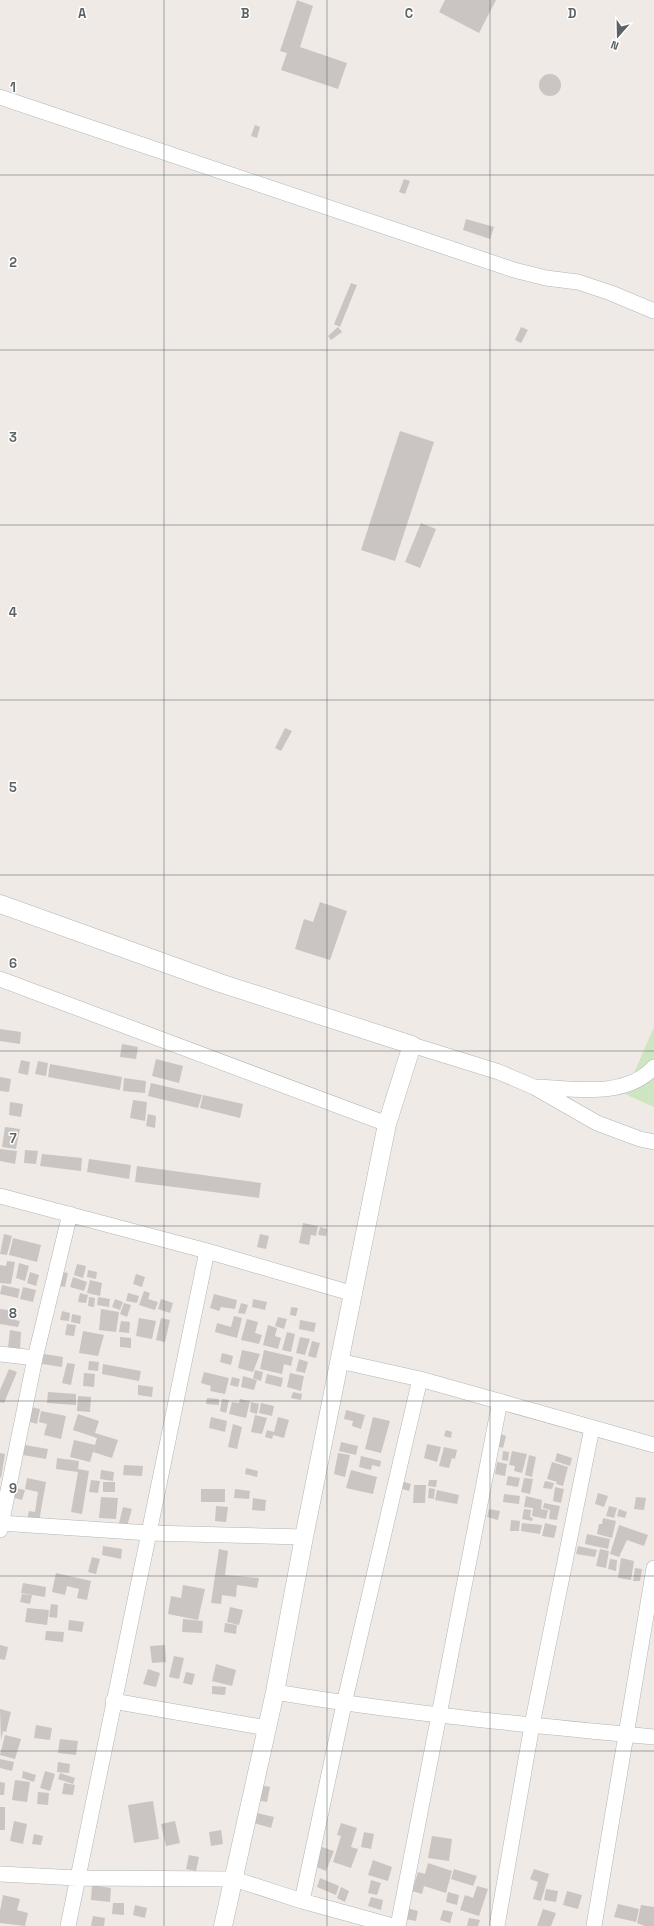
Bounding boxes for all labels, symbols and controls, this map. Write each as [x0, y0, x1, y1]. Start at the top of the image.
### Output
text: A [78, 5, 87, 22]
text: B [241, 5, 250, 22]
text: C [405, 5, 413, 22]
text: D [568, 5, 577, 22]
north arrow [598, 16, 638, 56]
text: N [609, 38, 620, 53]
text: 1 [10, 79, 16, 96]
text: 2 [9, 254, 17, 271]
text: 3 [9, 429, 17, 446]
text: 4 [9, 604, 17, 621]
text: 5 [9, 779, 17, 796]
text: 6 [9, 955, 17, 972]
text: 7 [9, 1130, 17, 1147]
text: 8 [9, 1305, 17, 1322]
text: 9 [9, 1480, 17, 1497]

